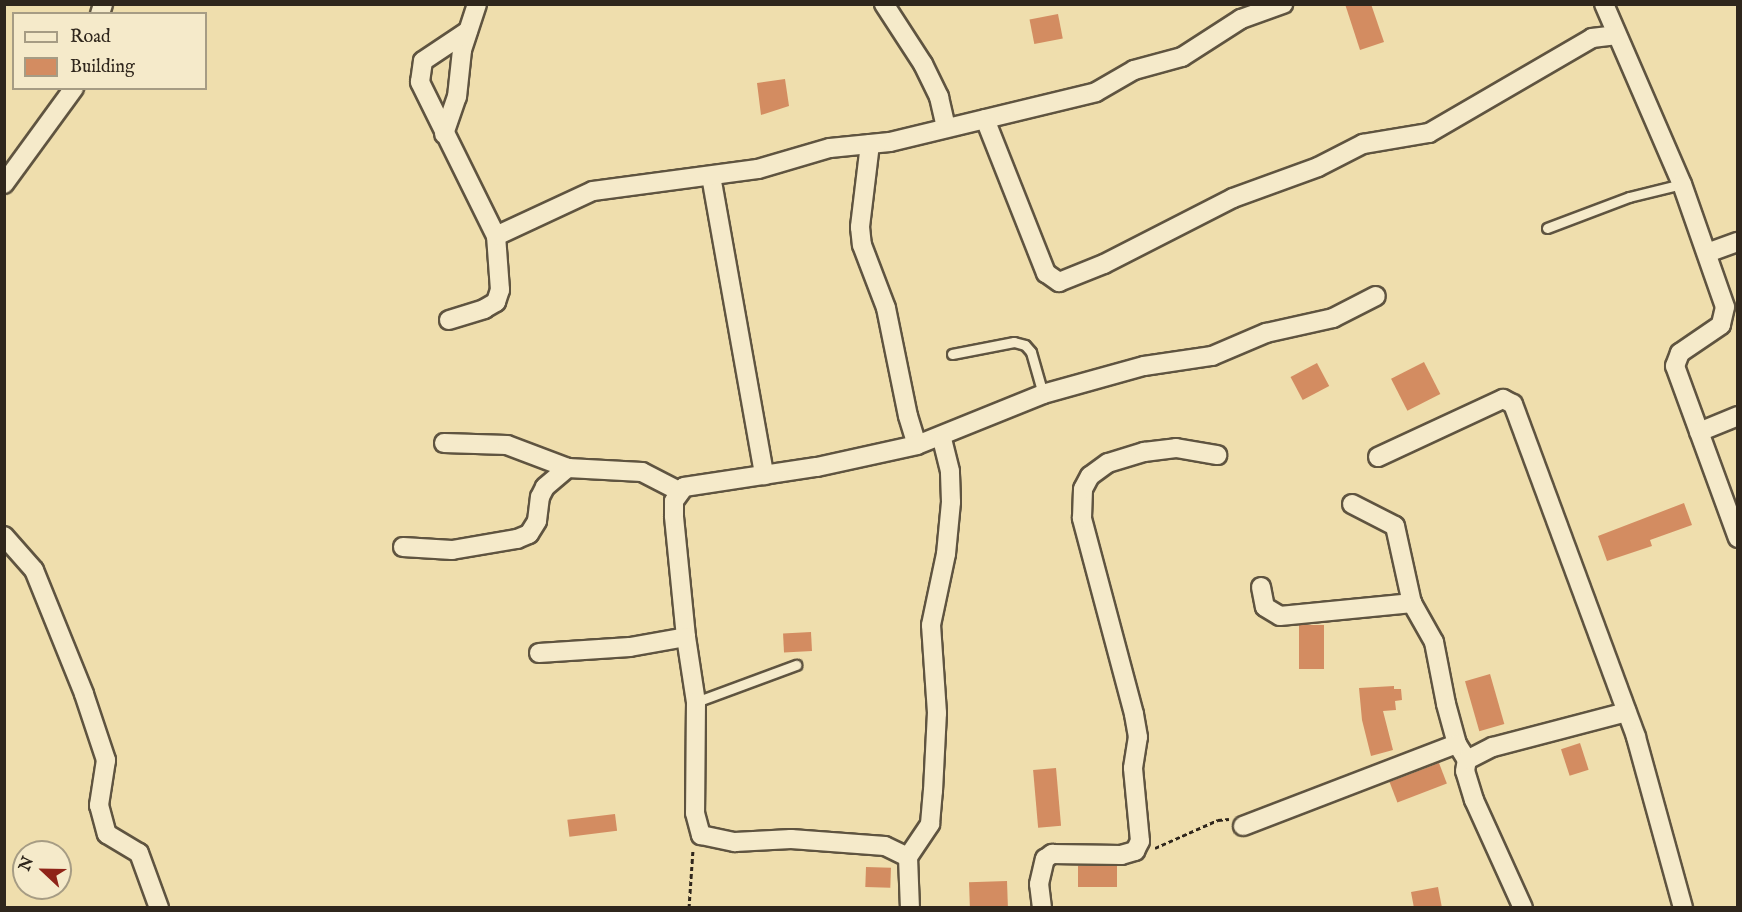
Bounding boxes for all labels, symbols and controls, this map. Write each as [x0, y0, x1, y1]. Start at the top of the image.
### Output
legend [12, 12, 207, 90]
text: Road [70, 26, 111, 49]
text: Building [70, 56, 135, 79]
north arrow [12, 840, 72, 900]
text: N [15, 854, 39, 874]

